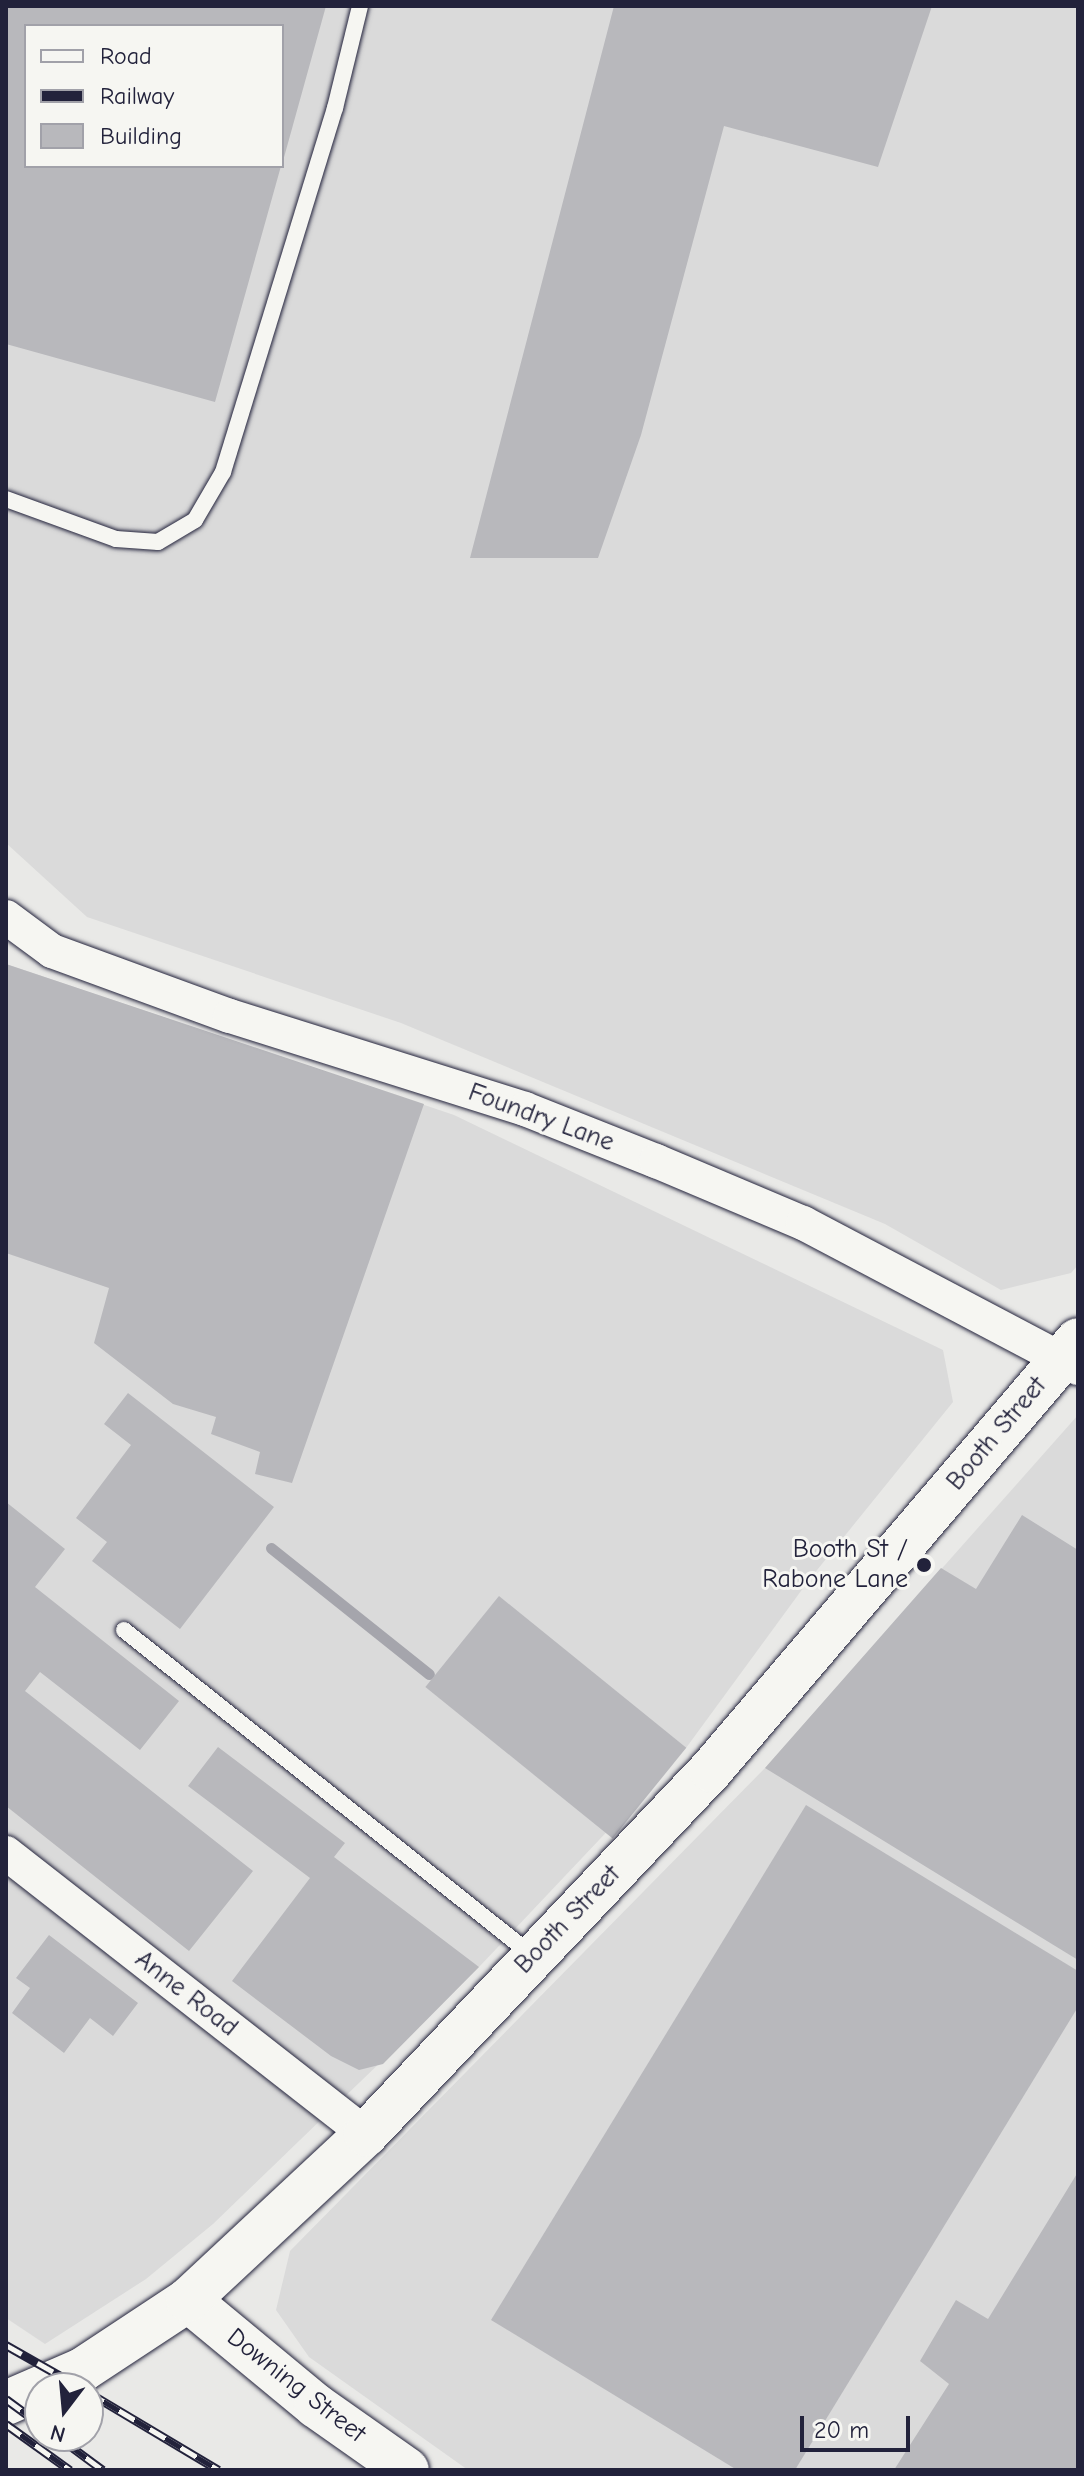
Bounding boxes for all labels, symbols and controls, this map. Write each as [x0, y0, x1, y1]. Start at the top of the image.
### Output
legend [24, 24, 284, 168]
text: Road [100, 42, 152, 70]
text: Railway [100, 82, 174, 110]
text: Building [100, 122, 182, 150]
street label: Foundry Lane [464, 1077, 618, 1159]
street label: Booth Street [941, 1371, 1053, 1497]
place label: Booth St / Rabone Lane [762, 1534, 908, 1596]
marker: Booth St / Rabone Lane [915, 1556, 933, 1574]
street label: Booth Street [509, 1859, 627, 1981]
street label: Anne Road [128, 1944, 244, 2044]
street label: Downing Street [220, 2322, 372, 2450]
north arrow [24, 2372, 104, 2452]
scale bar [804, 2400, 914, 2450]
text: 20 m [814, 2416, 869, 2444]
text: N [47, 2419, 68, 2448]

